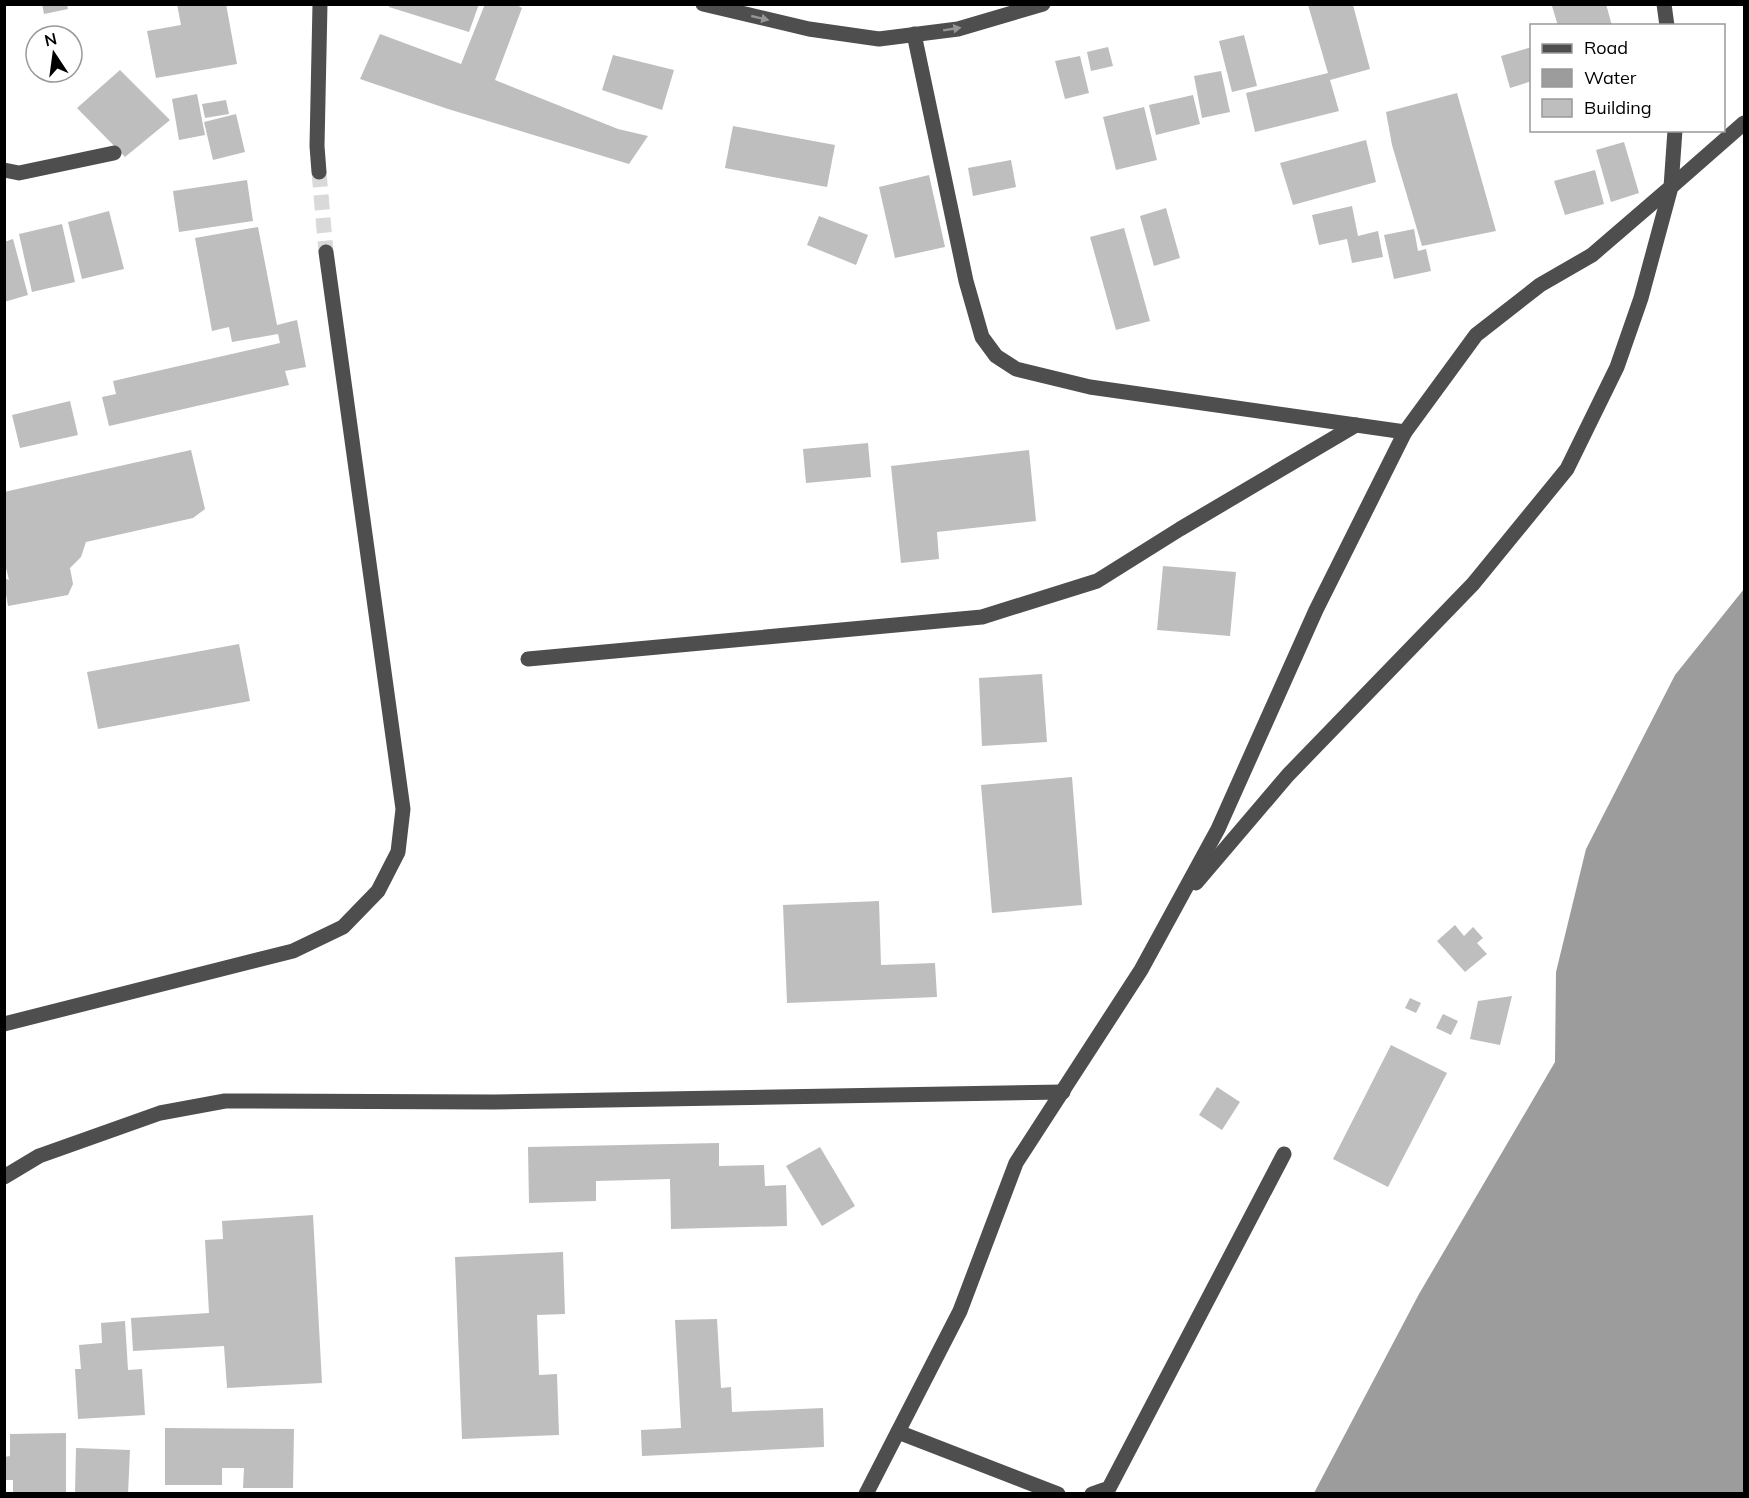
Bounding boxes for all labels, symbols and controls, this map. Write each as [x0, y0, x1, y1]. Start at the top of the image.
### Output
one-way arrow [751, 14, 770, 23]
north arrow [24, 24, 84, 84]
one-way arrow [943, 24, 962, 33]
legend [1530, 24, 1725, 132]
text: N [42, 28, 59, 50]
text: Road [1584, 36, 1628, 59]
text: Water [1584, 66, 1637, 89]
text: Building [1584, 96, 1652, 119]

